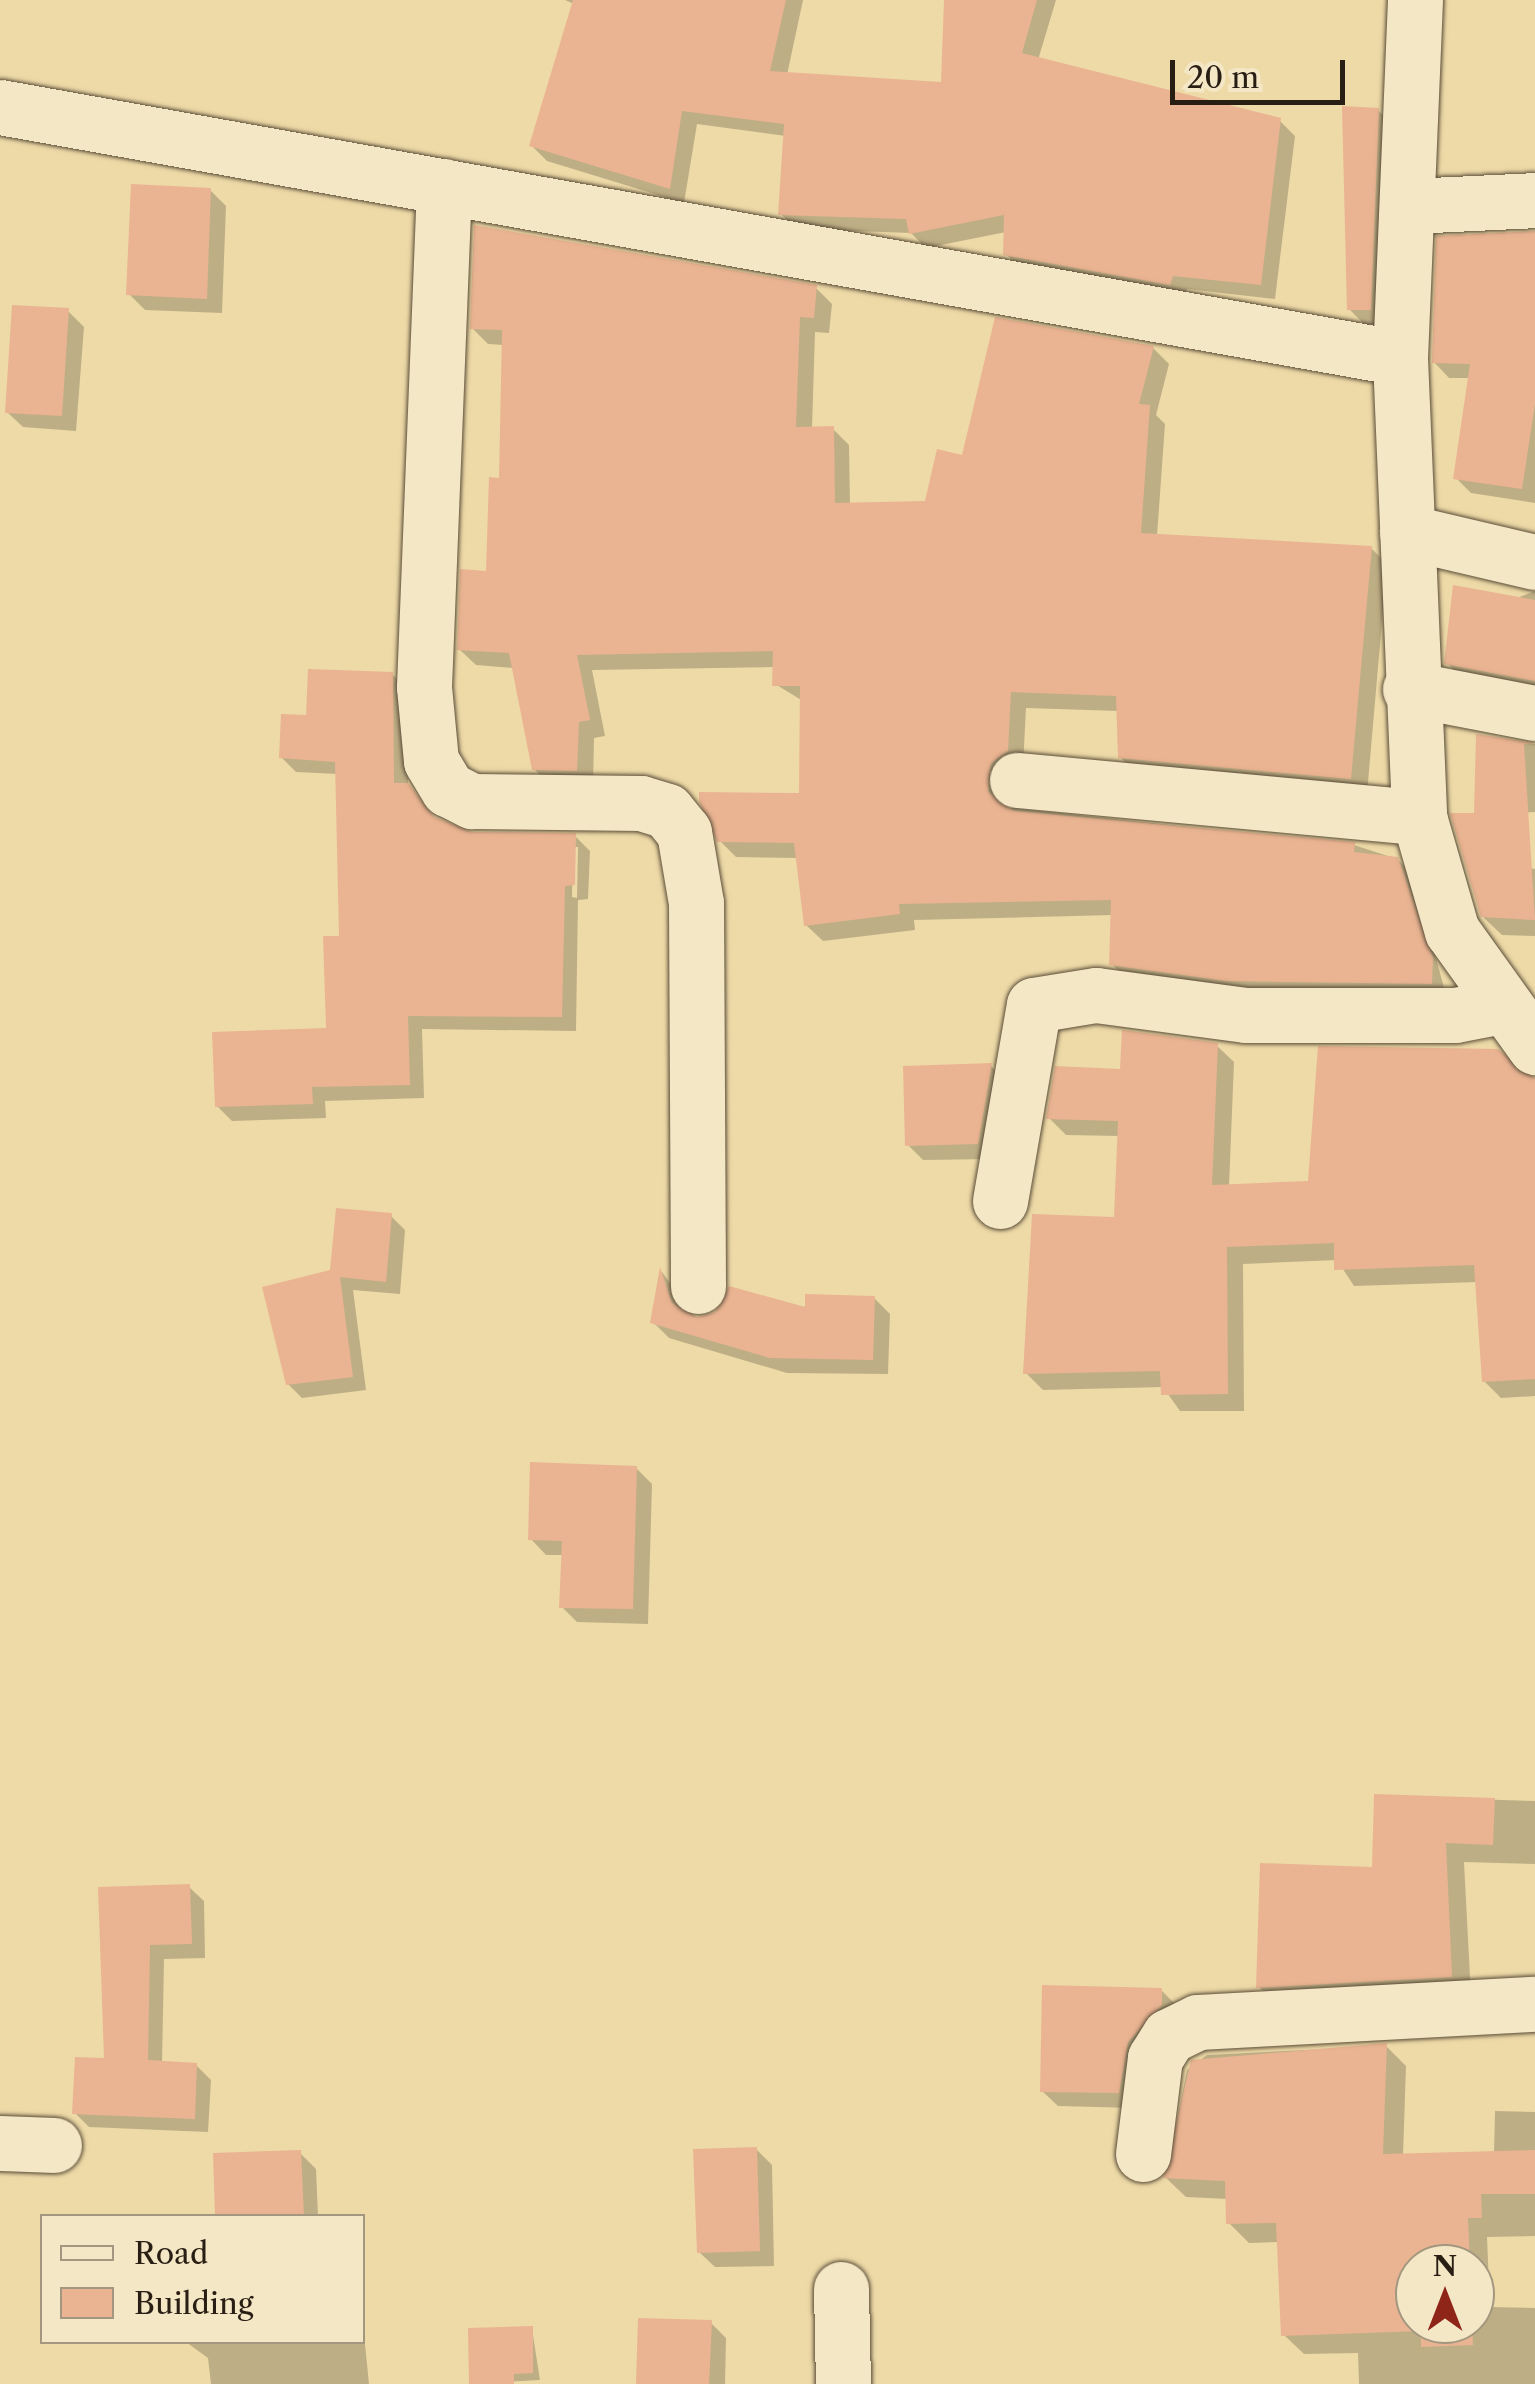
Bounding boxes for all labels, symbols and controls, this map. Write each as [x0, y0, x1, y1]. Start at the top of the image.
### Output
scale bar [1175, 40, 1350, 102]
text: 20 m [1187, 59, 1259, 96]
legend [40, 2214, 365, 2344]
text: Road [134, 2235, 208, 2272]
north arrow [1395, 2244, 1495, 2344]
text: N [1433, 2249, 1457, 2283]
text: Building [134, 2285, 254, 2322]

